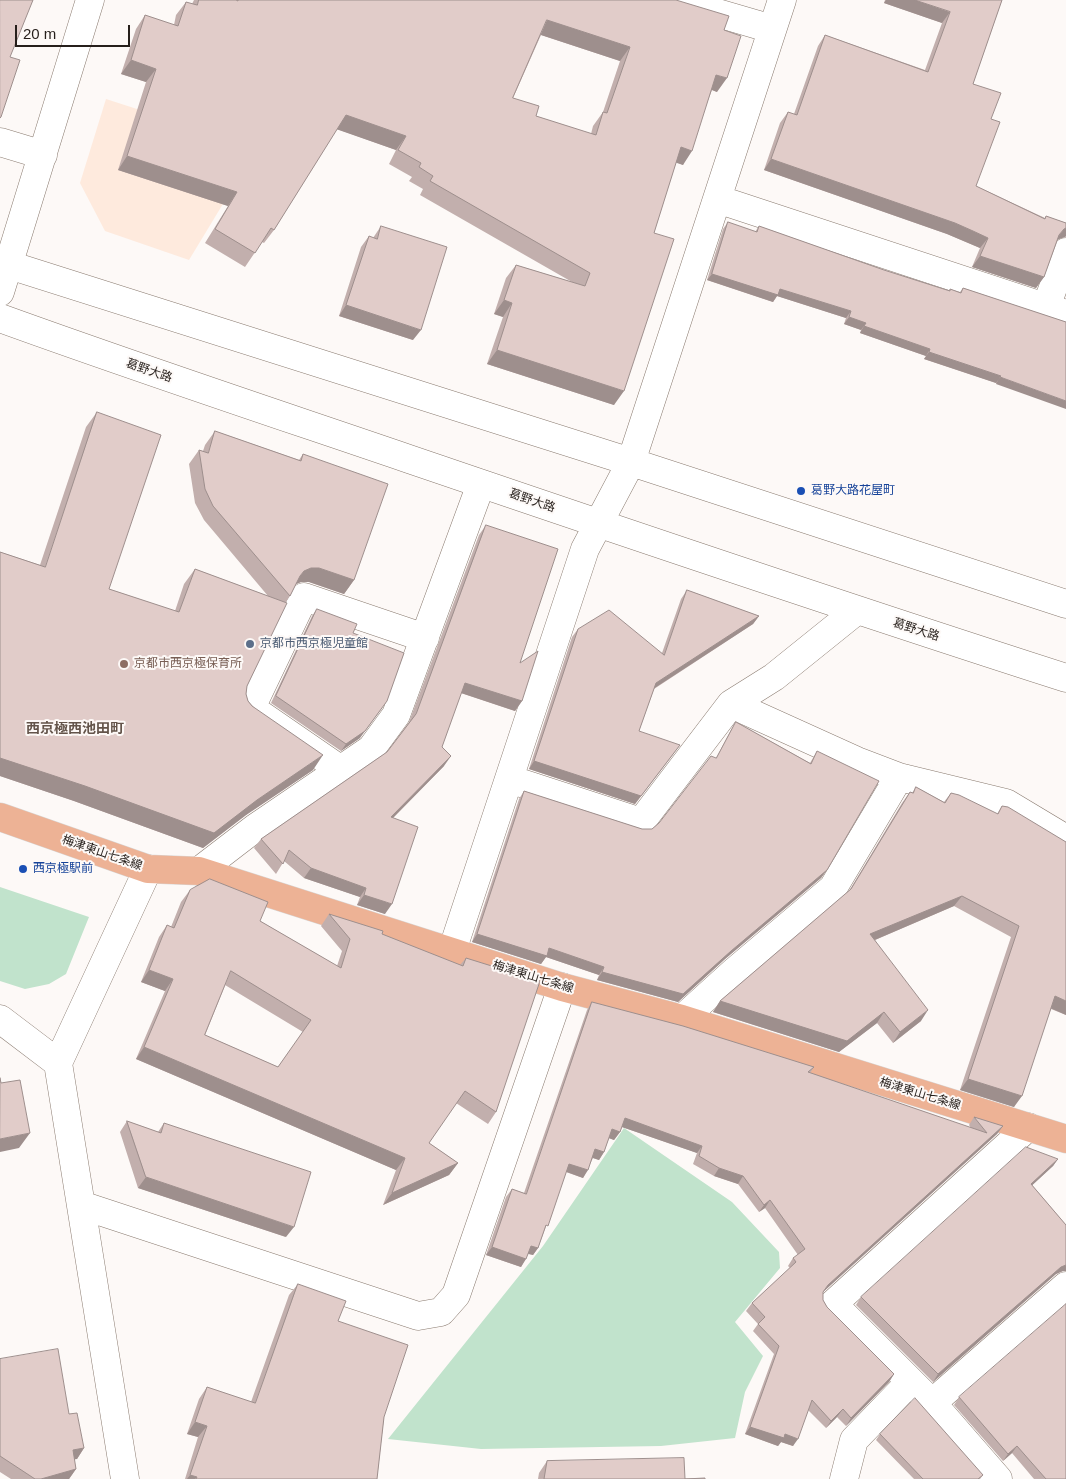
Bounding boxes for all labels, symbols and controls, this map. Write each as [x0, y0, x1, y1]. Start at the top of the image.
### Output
scale bar [18, 15, 132, 47]
text: 20 m [23, 25, 56, 42]
street label: 葛野大路 [124, 356, 174, 386]
place label: 葛野大路花屋町 [811, 484, 895, 498]
marker: 葛野大路花屋町 [795, 485, 807, 497]
street label: 葛野大路 [507, 486, 557, 516]
street label: 葛野大路 [891, 616, 941, 644]
place label: 京都市西京極児童館 [260, 637, 368, 651]
marker: 京都市西京極児童館 [244, 638, 256, 650]
place label: 京都市西京極保育所 [134, 657, 242, 671]
marker: 京都市西京極保育所 [118, 658, 130, 670]
district label: 西京極西池田町 [26, 721, 124, 737]
street label: 梅津東山七条線 [60, 833, 144, 873]
place label: 西京極駅前 [33, 862, 93, 876]
marker: 西京極駅前 [17, 863, 29, 875]
street label: 梅津東山七条線 [491, 958, 575, 996]
street label: 梅津東山七条線 [878, 1075, 962, 1113]

